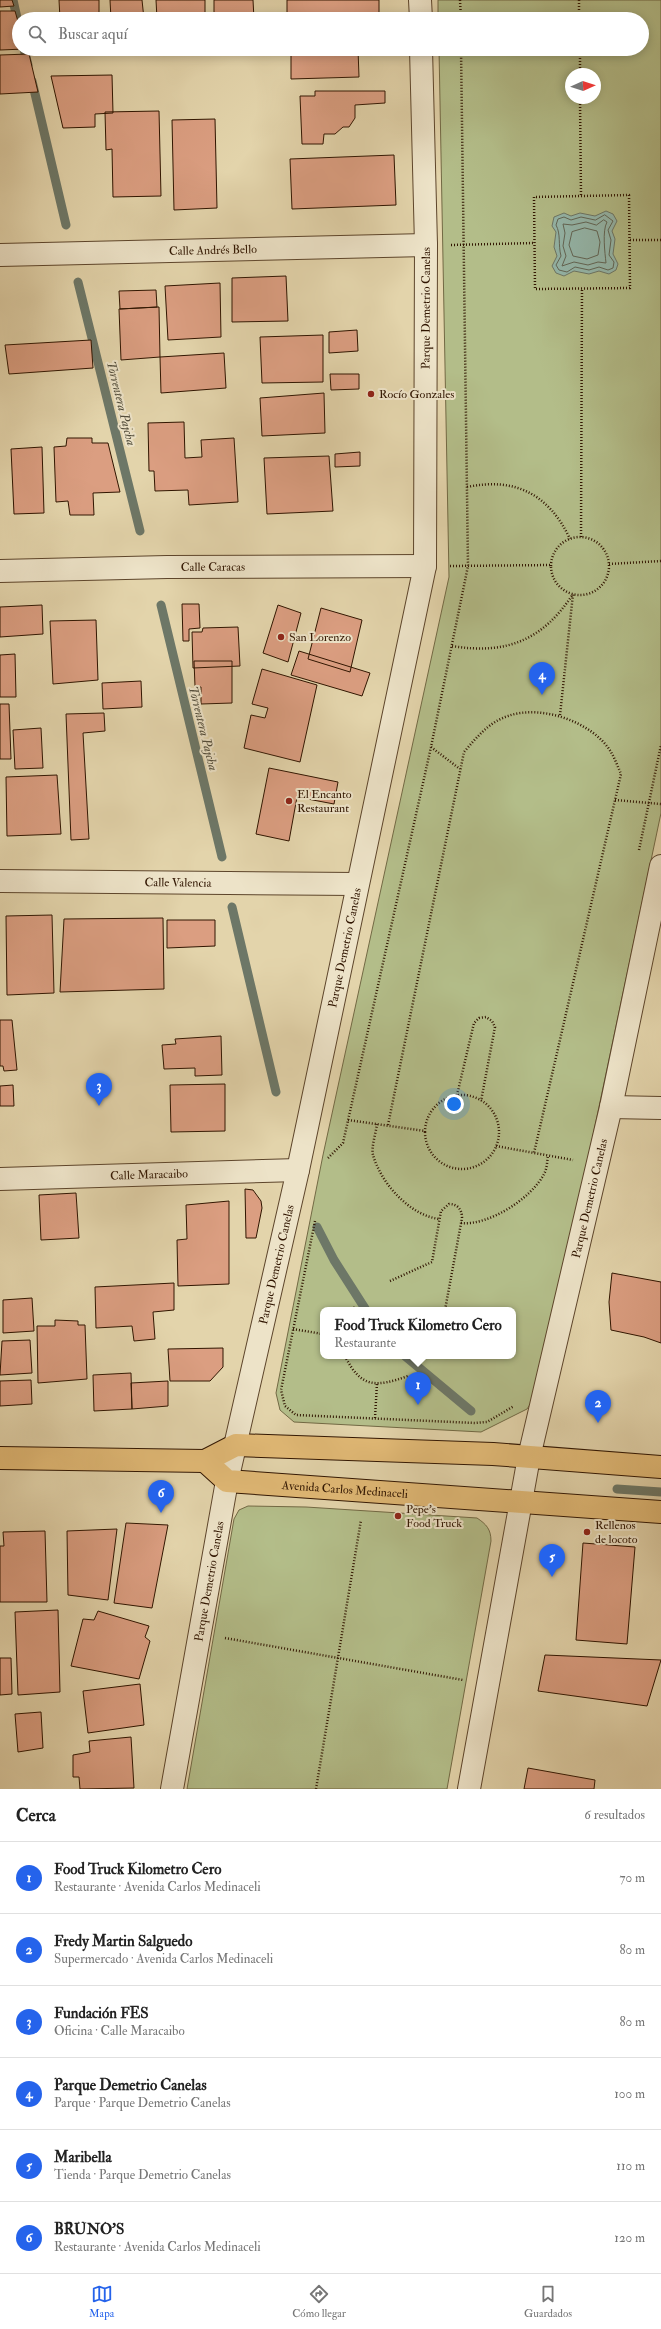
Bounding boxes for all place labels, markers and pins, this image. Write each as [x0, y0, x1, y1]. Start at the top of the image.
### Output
place label: Rocío Gonzales [379, 387, 454, 402]
marker: Rocío Gonzales [366, 389, 376, 399]
place label: San Lorenzo [289, 630, 351, 645]
marker: San Lorenzo [276, 632, 286, 642]
pin: 4 [529, 662, 555, 695]
place label: El Encanto Restaurant [297, 787, 352, 816]
marker: El Encanto Restaurant [284, 796, 294, 806]
pin: 3 [86, 1073, 112, 1106]
pin: 1 [405, 1372, 431, 1405]
pin: 2 [585, 1390, 611, 1423]
pin: 6 [148, 1480, 174, 1513]
place label: Pepe's Food Truck [406, 1502, 462, 1531]
marker: Pepe's Food Truck [393, 1511, 403, 1521]
place label: Rellenos de locoto [595, 1518, 638, 1547]
marker: Rellenos de locoto [582, 1527, 592, 1537]
pin: 5 [539, 1544, 565, 1577]

